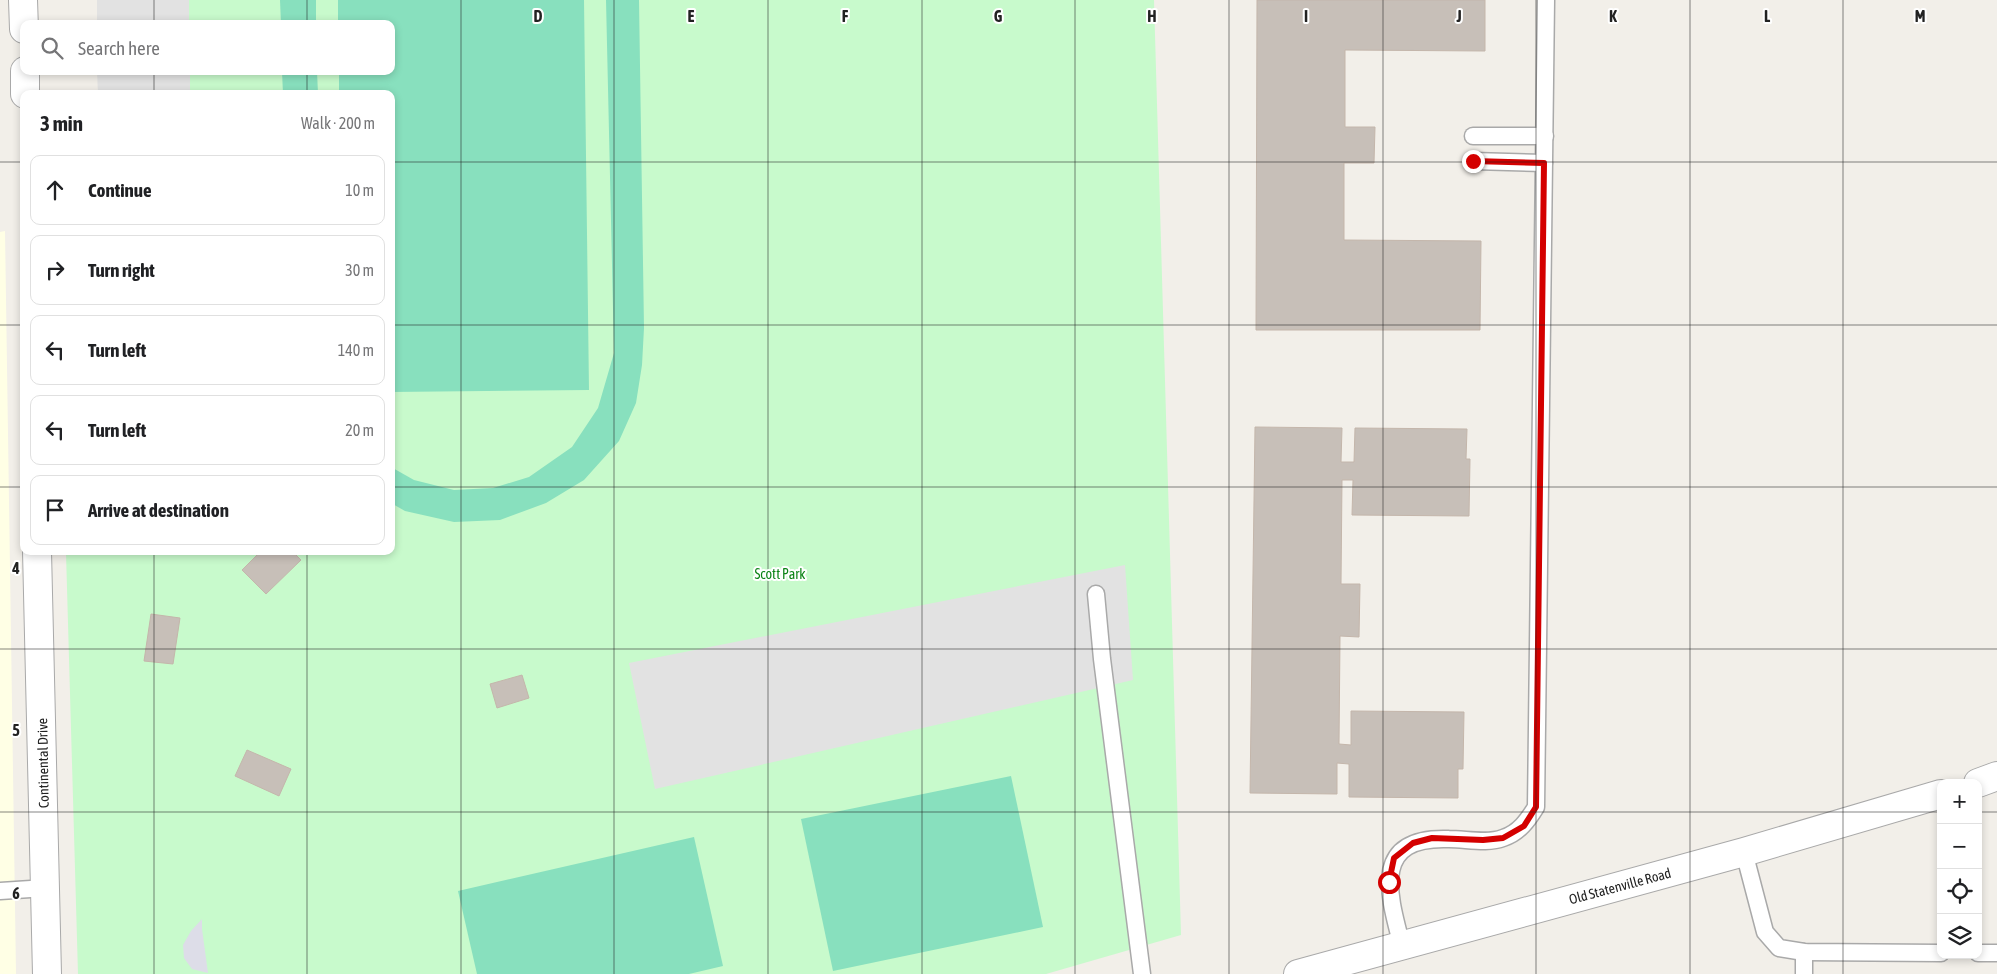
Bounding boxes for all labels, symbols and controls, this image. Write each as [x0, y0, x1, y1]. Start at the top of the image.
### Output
text: D [534, 7, 543, 25]
text: E [688, 7, 695, 25]
text: F [842, 7, 849, 25]
text: G [994, 7, 1003, 25]
text: H [1147, 7, 1157, 25]
text: I [1304, 7, 1308, 25]
text: J [1455, 7, 1462, 25]
text: K [1609, 7, 1617, 25]
text: L [1764, 7, 1771, 25]
text: M [1915, 7, 1925, 25]
search box [20, 20, 395, 75]
icon: search [38, 34, 66, 62]
text: Search here [78, 37, 160, 59]
text: 3 min [40, 111, 83, 135]
text: Walk · 200 m [301, 114, 375, 132]
route end [1462, 150, 1485, 173]
icon: ahead [41, 176, 69, 204]
text: Continue [88, 179, 152, 201]
text: 10 m [345, 181, 374, 199]
icon: right [41, 256, 69, 284]
text: Turn right [88, 259, 155, 281]
text: 30 m [345, 261, 374, 279]
icon: left [41, 336, 69, 364]
text: Turn left [88, 339, 146, 361]
text: 140 m [338, 341, 374, 359]
icon: left [41, 416, 69, 444]
text: Turn left [88, 419, 146, 441]
text: 20 m [345, 421, 374, 439]
icon: arrive [41, 496, 69, 524]
text: Arrive at destination [88, 499, 229, 521]
text: 4 [11, 559, 20, 577]
park label: Scott Park [754, 566, 806, 582]
street label: Continental Drive [34, 718, 52, 808]
text: 5 [12, 721, 20, 739]
map controls [1937, 779, 1982, 959]
button: + [1937, 779, 1982, 824]
button: − [1937, 824, 1982, 869]
street label: Old Statenville Road [1567, 865, 1673, 907]
button: locate [1937, 869, 1982, 914]
route start [1378, 871, 1401, 894]
text: 6 [12, 884, 20, 902]
button: layers [1937, 914, 1982, 959]

